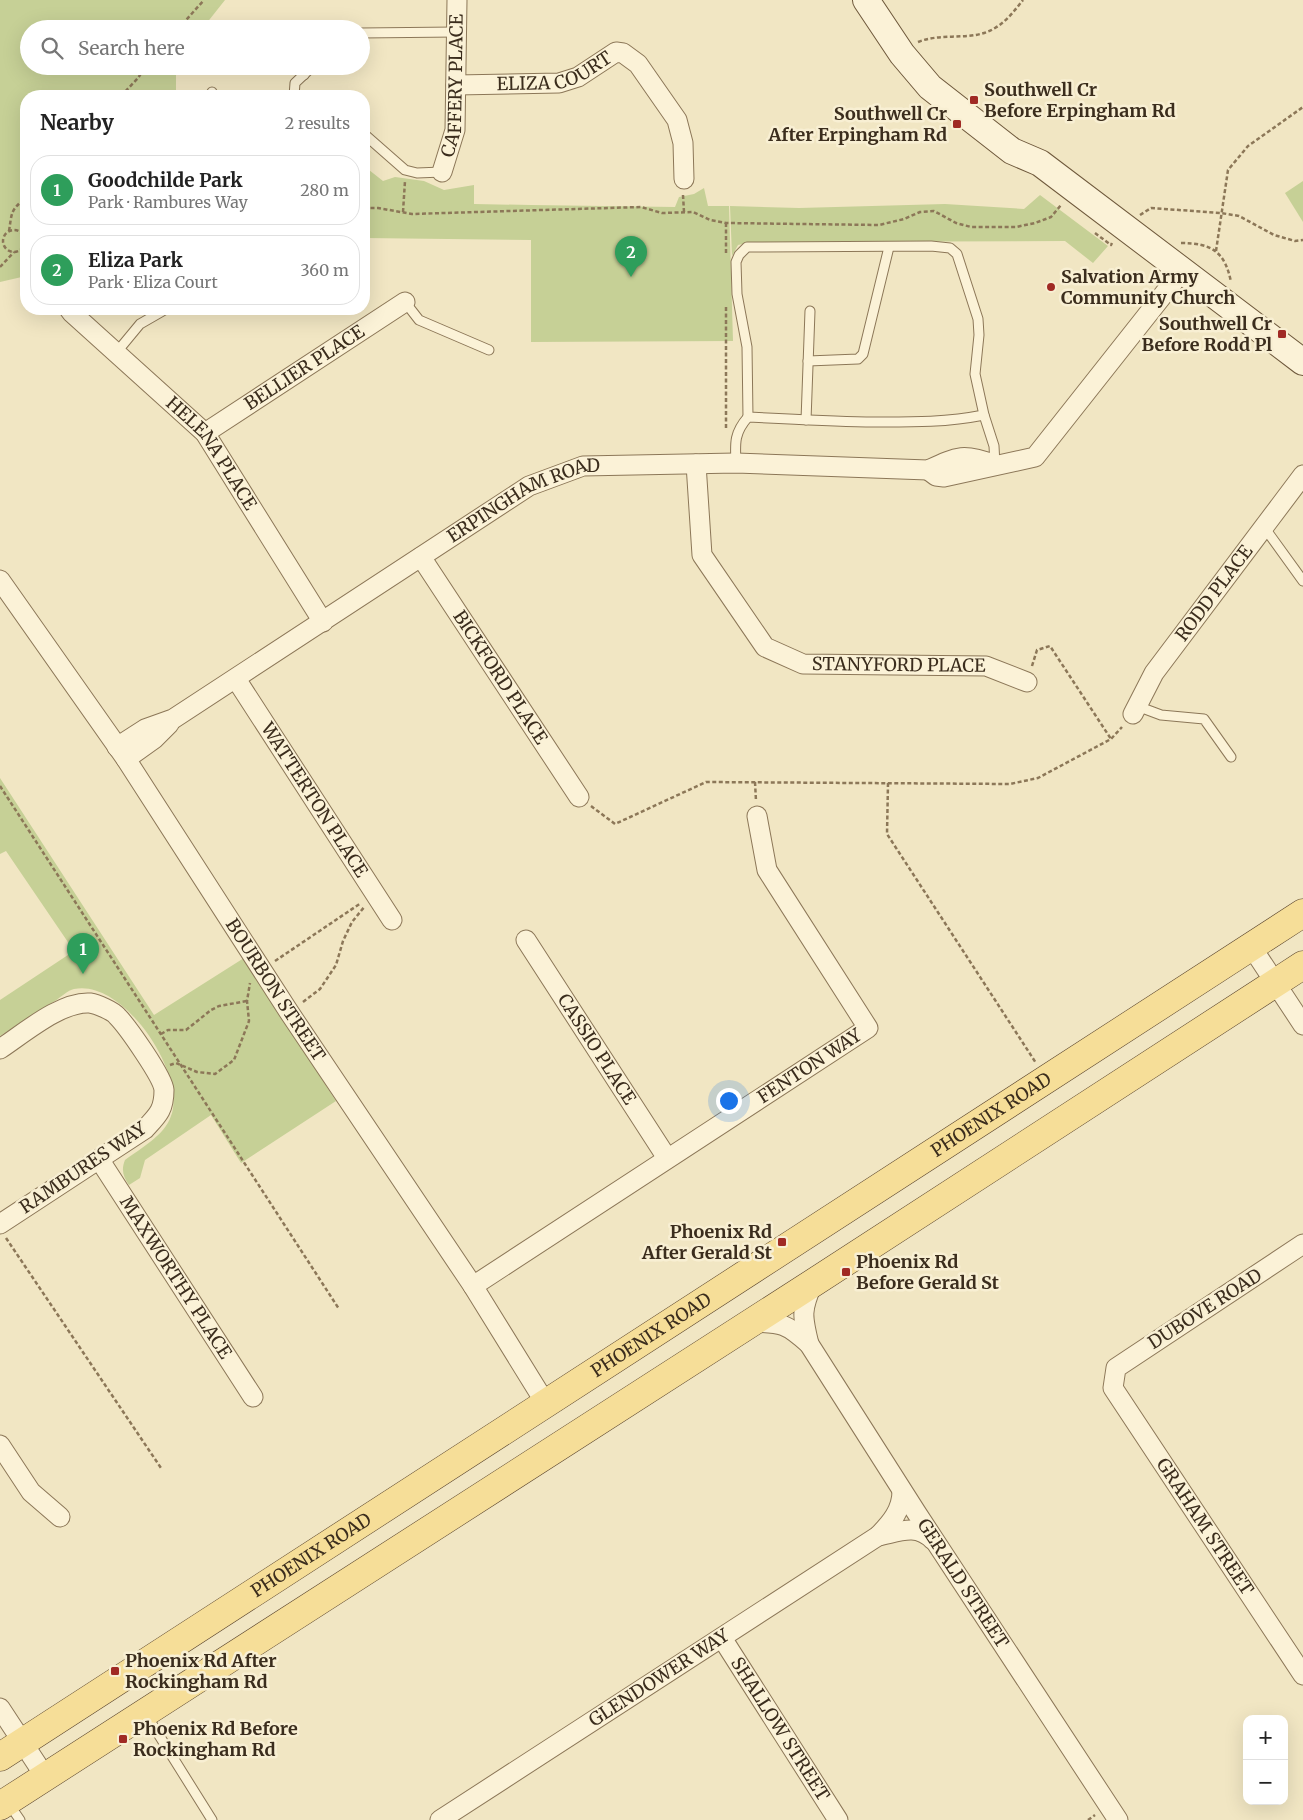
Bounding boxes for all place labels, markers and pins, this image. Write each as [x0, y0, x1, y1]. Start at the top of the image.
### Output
place label: Southwell Cr Before Erpingham Rd [984, 78, 1176, 122]
marker: Southwell Cr Before Erpingham Rd [968, 94, 980, 106]
place label: Southwell Cr After Erpingham Rd [768, 102, 947, 146]
marker: Southwell Cr After Erpingham Rd [951, 118, 963, 130]
pin: 2 [615, 236, 647, 277]
place label: Salvation Army Community Church [1061, 265, 1235, 309]
marker: Salvation Army Community Church [1045, 281, 1057, 293]
place label: Southwell Cr Before Rodd Pl [1142, 312, 1272, 356]
marker: Southwell Cr Before Rodd Pl [1276, 328, 1288, 340]
pin: 1 [67, 933, 99, 974]
place label: Phoenix Rd After Gerald St [641, 1220, 773, 1264]
marker: Phoenix Rd After Gerald St [776, 1236, 788, 1248]
place label: Phoenix Rd Before Gerald St [856, 1250, 1000, 1294]
marker: Phoenix Rd Before Gerald St [840, 1266, 852, 1278]
place label: Phoenix Rd After Rockingham Rd [125, 1649, 277, 1693]
marker: Phoenix Rd After Rockingham Rd [109, 1665, 121, 1677]
place label: Phoenix Rd Before Rockingham Rd [133, 1717, 298, 1761]
marker: Phoenix Rd Before Rockingham Rd [117, 1733, 129, 1745]

